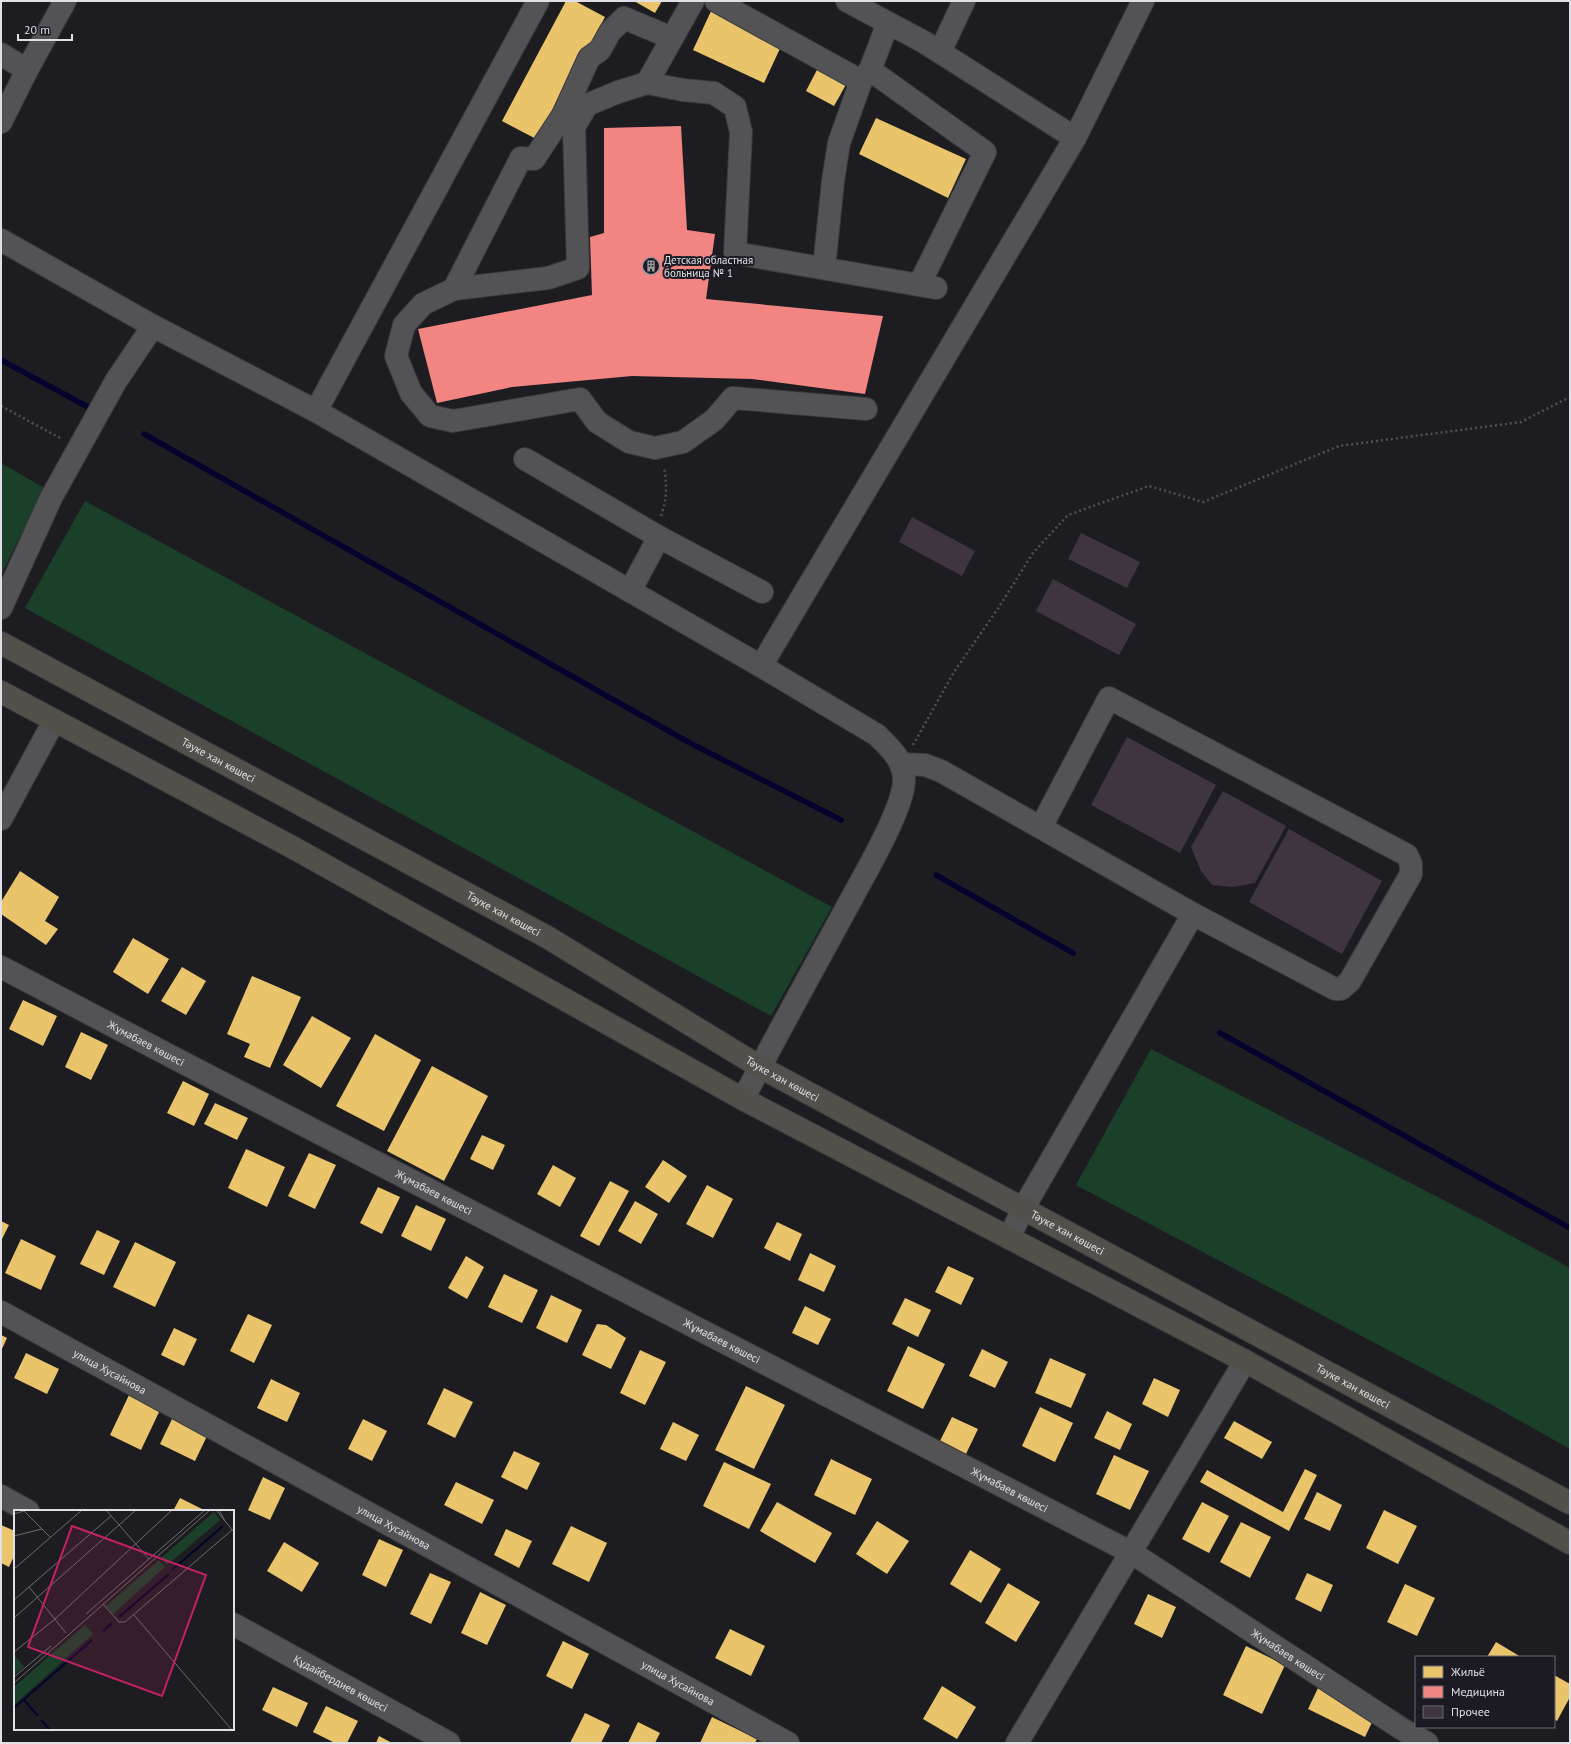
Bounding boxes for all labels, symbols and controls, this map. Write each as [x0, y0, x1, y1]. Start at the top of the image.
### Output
scale bar [18, 16, 72, 42]
text: 20 m [24, 22, 50, 37]
place label: Детская областная больница № 1 [664, 253, 753, 280]
building icon: Детская областная больница № 1 [641, 256, 661, 276]
street label: Тәуке хан көшесі [179, 735, 258, 786]
street label: Тәуке хан көшесі [464, 888, 543, 939]
street label: Жұмабаев көшесі [105, 1017, 187, 1069]
street label: Тәуке хан көшесі [743, 1053, 822, 1105]
street label: Жұмабаев көшесі [392, 1166, 475, 1218]
street label: Тәуке хан көшесі [1028, 1207, 1107, 1258]
street label: Жұмабаев көшесі [680, 1315, 763, 1367]
street label: улица Хусайнова [71, 1346, 149, 1397]
street label: Тәуке хан көшесі [1314, 1361, 1392, 1412]
street label: Жұмабаев көшесі [968, 1464, 1050, 1515]
street label: улица Хусайнова [355, 1502, 433, 1553]
inset map [14, 1510, 234, 1730]
street label: Жұмабаев көшесі [1248, 1625, 1327, 1684]
street label: Құдайбердиев көшесі [291, 1652, 390, 1715]
legend [1415, 1656, 1555, 1728]
street label: улица Хусайнова [639, 1657, 717, 1708]
text: Жильё [1450, 1664, 1485, 1679]
text: Медицина [1451, 1684, 1505, 1699]
text: Прочее [1451, 1704, 1490, 1719]

